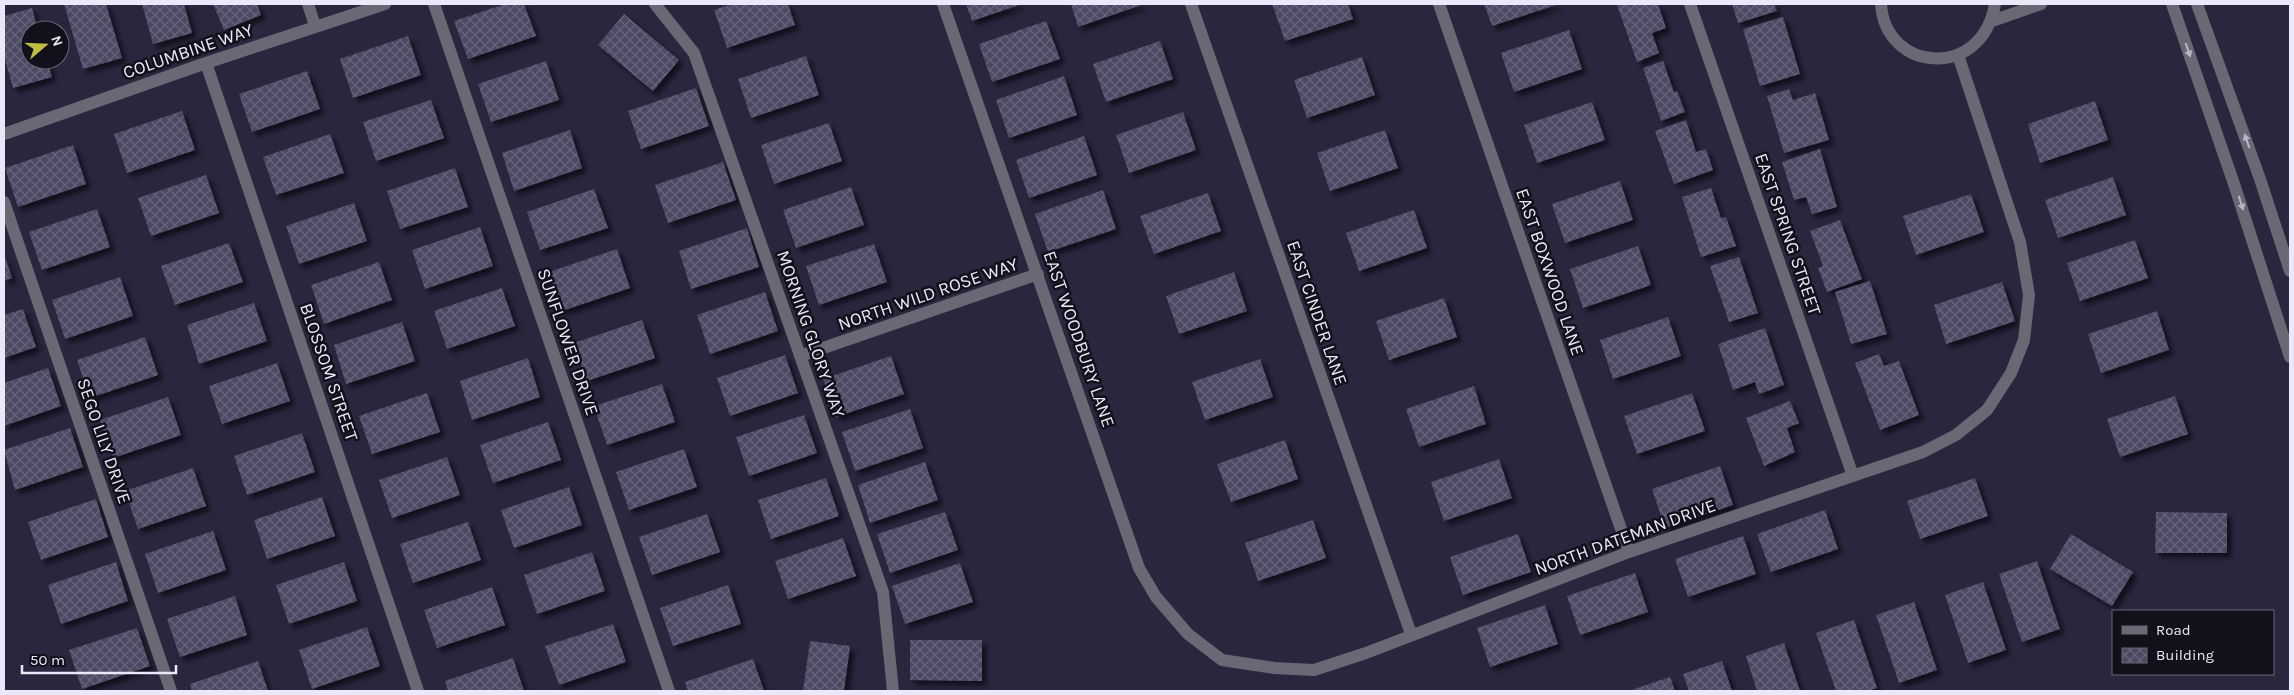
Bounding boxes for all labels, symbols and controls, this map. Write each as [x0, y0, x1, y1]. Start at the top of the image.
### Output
street label: COLUMBINE WAY [120, 18, 256, 84]
north arrow [20, 20, 70, 70]
text: N [47, 33, 66, 48]
one-way arrow [2184, 43, 2192, 58]
one-way arrow [2243, 134, 2250, 149]
street label: EAST SPRING STREET [1750, 150, 1826, 318]
street label: EAST BOXWOOD LANE [1511, 185, 1589, 359]
one-way arrow [2237, 196, 2245, 211]
street label: EAST CINDER LANE [1282, 238, 1352, 388]
street label: MORNING GLORY WAY [772, 247, 850, 421]
street label: EAST WOODBURY LANE [1038, 248, 1120, 430]
street label: NORTH WILD ROSE WAY [835, 253, 1021, 335]
street label: SUNFLOWER DRIVE [533, 266, 603, 418]
street label: BLOSSOM STREET [295, 300, 363, 444]
street label: SEGO LILY DRIVE [72, 375, 136, 507]
street label: NORTH DATEMAN DRIVE [1531, 494, 1719, 580]
legend [2112, 610, 2274, 675]
text: Road [2156, 621, 2191, 639]
scale bar [22, 642, 176, 674]
text: Building [2156, 646, 2214, 664]
text: 50 m [30, 651, 65, 669]

